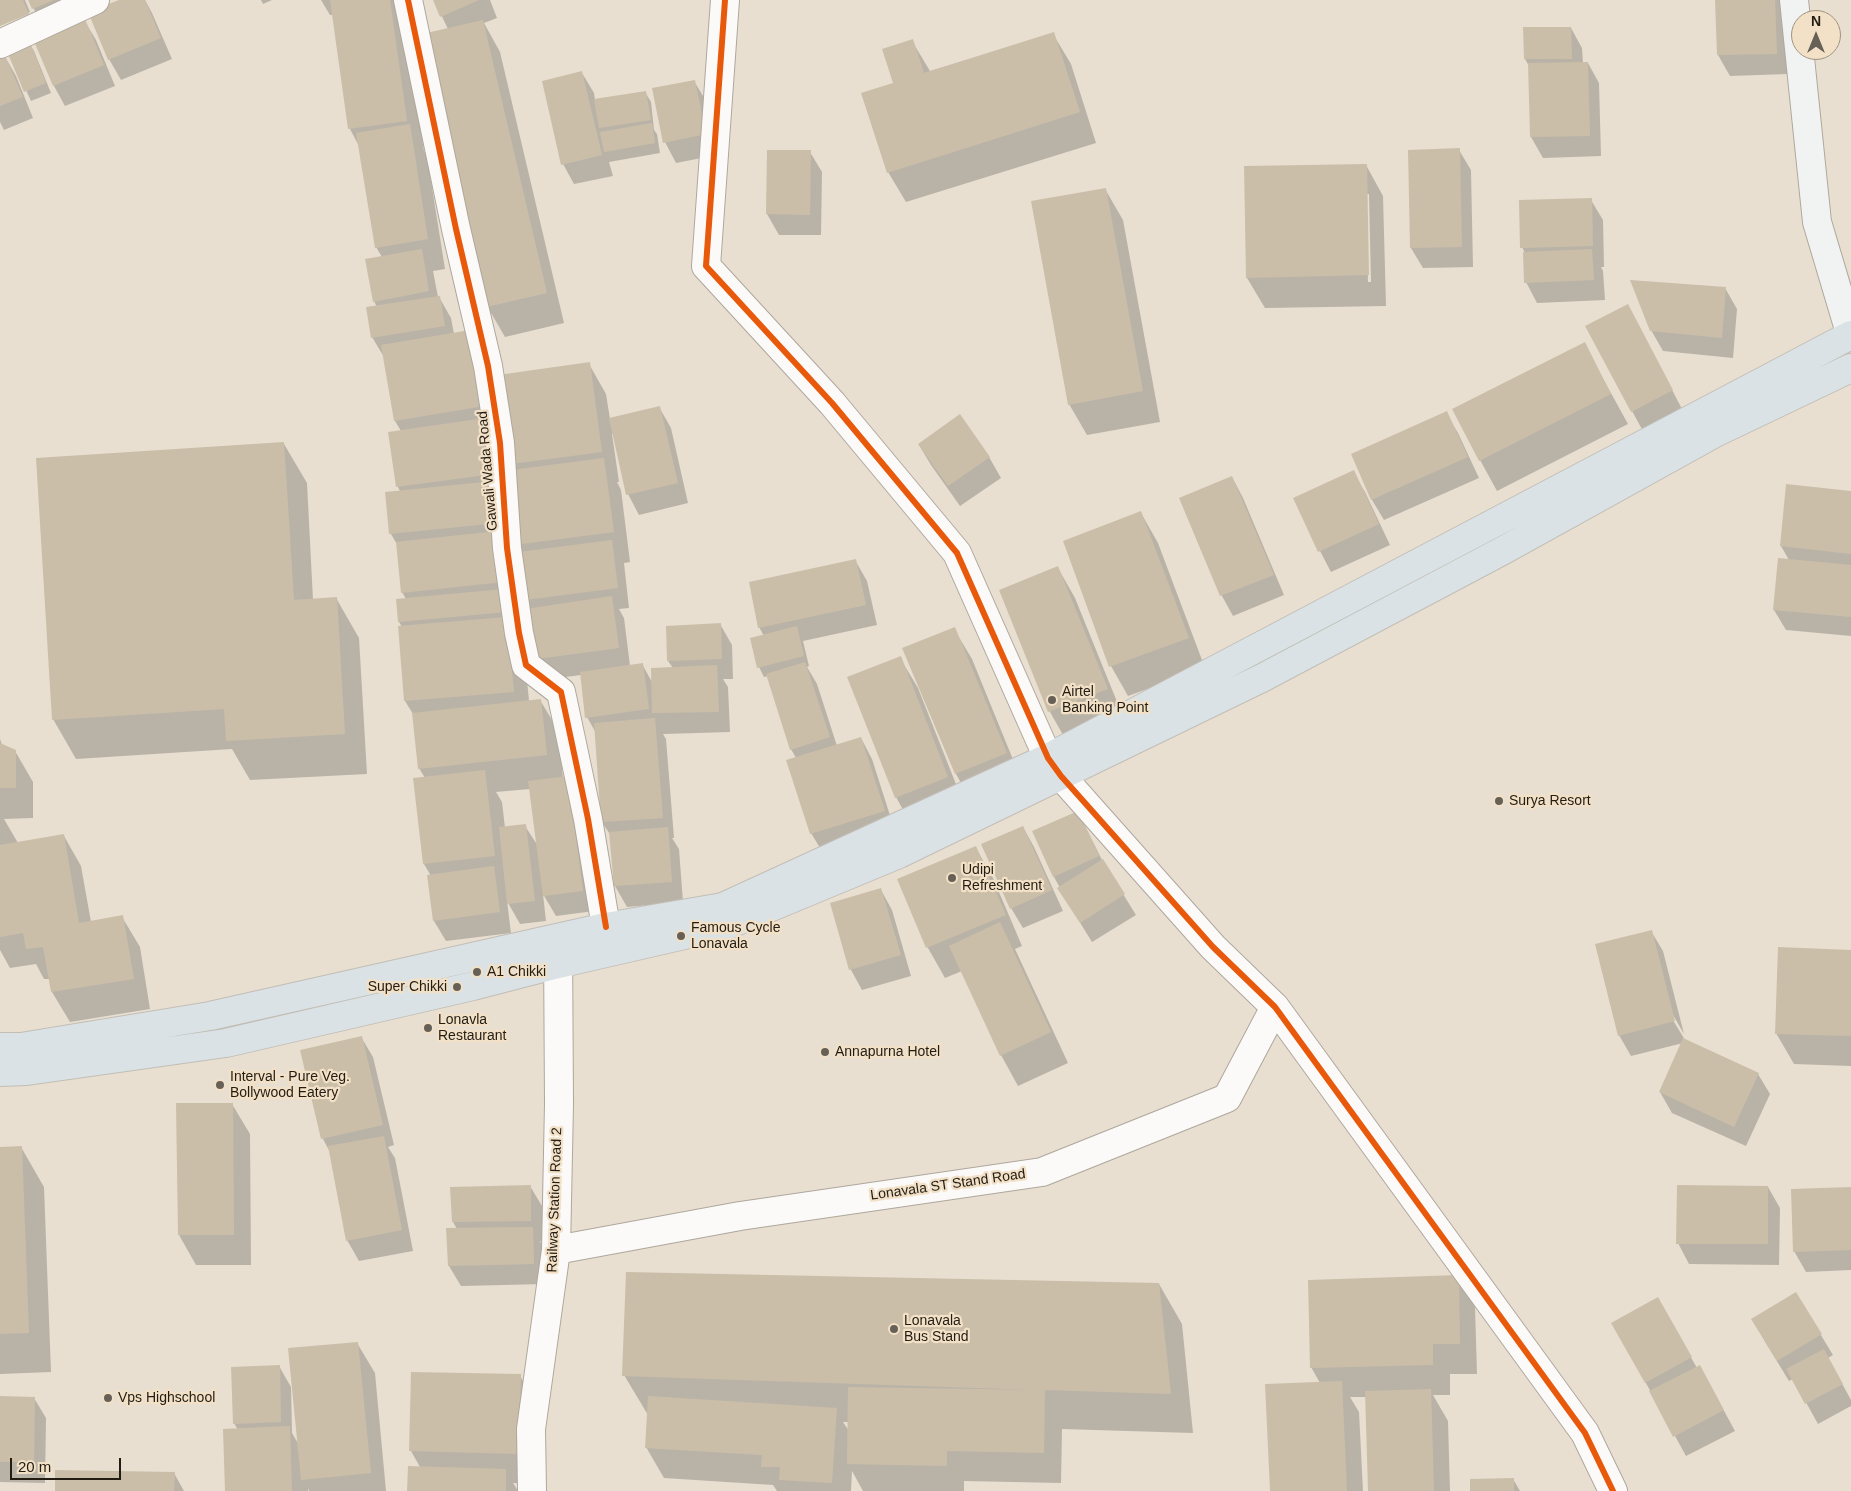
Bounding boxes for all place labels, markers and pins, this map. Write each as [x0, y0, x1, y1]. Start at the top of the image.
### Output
place label: Airtel Banking Point [1062, 684, 1148, 716]
marker: Airtel Banking Point [1046, 694, 1058, 706]
place label: Surya Resort [1509, 793, 1591, 809]
marker: Surya Resort [1493, 795, 1505, 807]
place label: Udipi Refreshment [962, 862, 1042, 894]
marker: Udipi Refreshment [946, 872, 958, 884]
place label: Famous Cycle Lonavala [691, 920, 780, 952]
marker: Famous Cycle Lonavala [675, 930, 687, 942]
place label: A1 Chikki [487, 964, 546, 980]
marker: A1 Chikki [471, 966, 483, 978]
place label: Super Chikki [368, 979, 447, 995]
marker: Super Chikki [451, 981, 463, 993]
place label: Lonavla Restaurant [438, 1012, 506, 1044]
marker: Lonavla Restaurant [422, 1022, 434, 1034]
place label: Annapurna Hotel [835, 1044, 940, 1060]
marker: Annapurna Hotel [819, 1046, 831, 1058]
place label: Interval - Pure Veg. Bollywood Eatery [230, 1069, 350, 1102]
marker: Interval - Pure Veg. Bollywood Eatery [214, 1079, 226, 1091]
place label: Lonavala Bus Stand [904, 1313, 969, 1345]
marker: Lonavala Bus Stand [888, 1323, 900, 1335]
place label: Vps Highschool [118, 1390, 215, 1406]
marker: Vps Highschool [102, 1392, 114, 1404]

